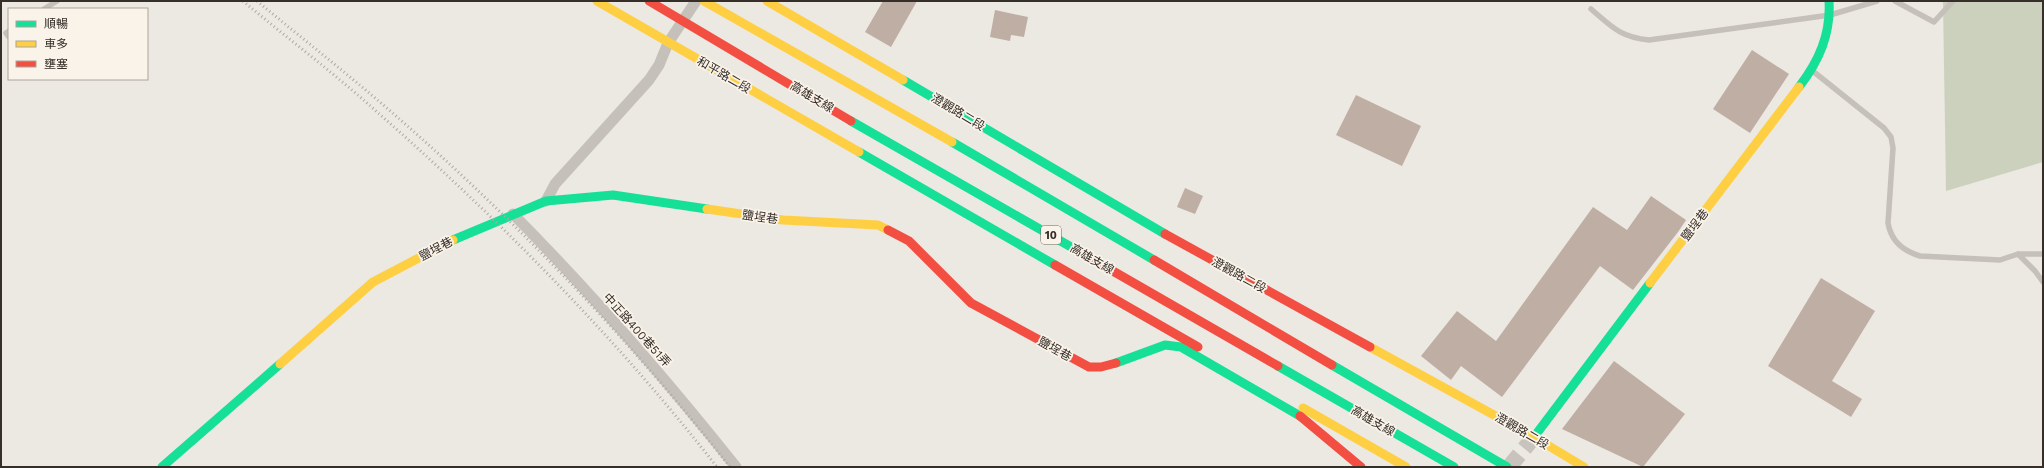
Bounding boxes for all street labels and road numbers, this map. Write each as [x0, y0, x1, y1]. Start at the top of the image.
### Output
street label: 和平路二段 [695, 54, 753, 96]
street label: 高雄支線 [788, 79, 836, 115]
street label: 澄觀路二段 [929, 91, 987, 133]
street label: 鹽埕巷 [1679, 206, 1711, 244]
street label: 鹽埕巷 [741, 208, 779, 226]
road number: 10 [1041, 226, 1061, 244]
street label: 鹽埕巷 [417, 234, 455, 264]
street label: 高雄支線 [1068, 241, 1116, 277]
street label: 澄觀路二段 [1209, 254, 1269, 296]
street label: 中正路400巷51弄 [600, 290, 674, 370]
street label: 鹽埕巷 [1036, 334, 1074, 364]
street label: 高雄支線 [1349, 403, 1397, 439]
street label: 澄觀路二段 [1493, 410, 1551, 452]

